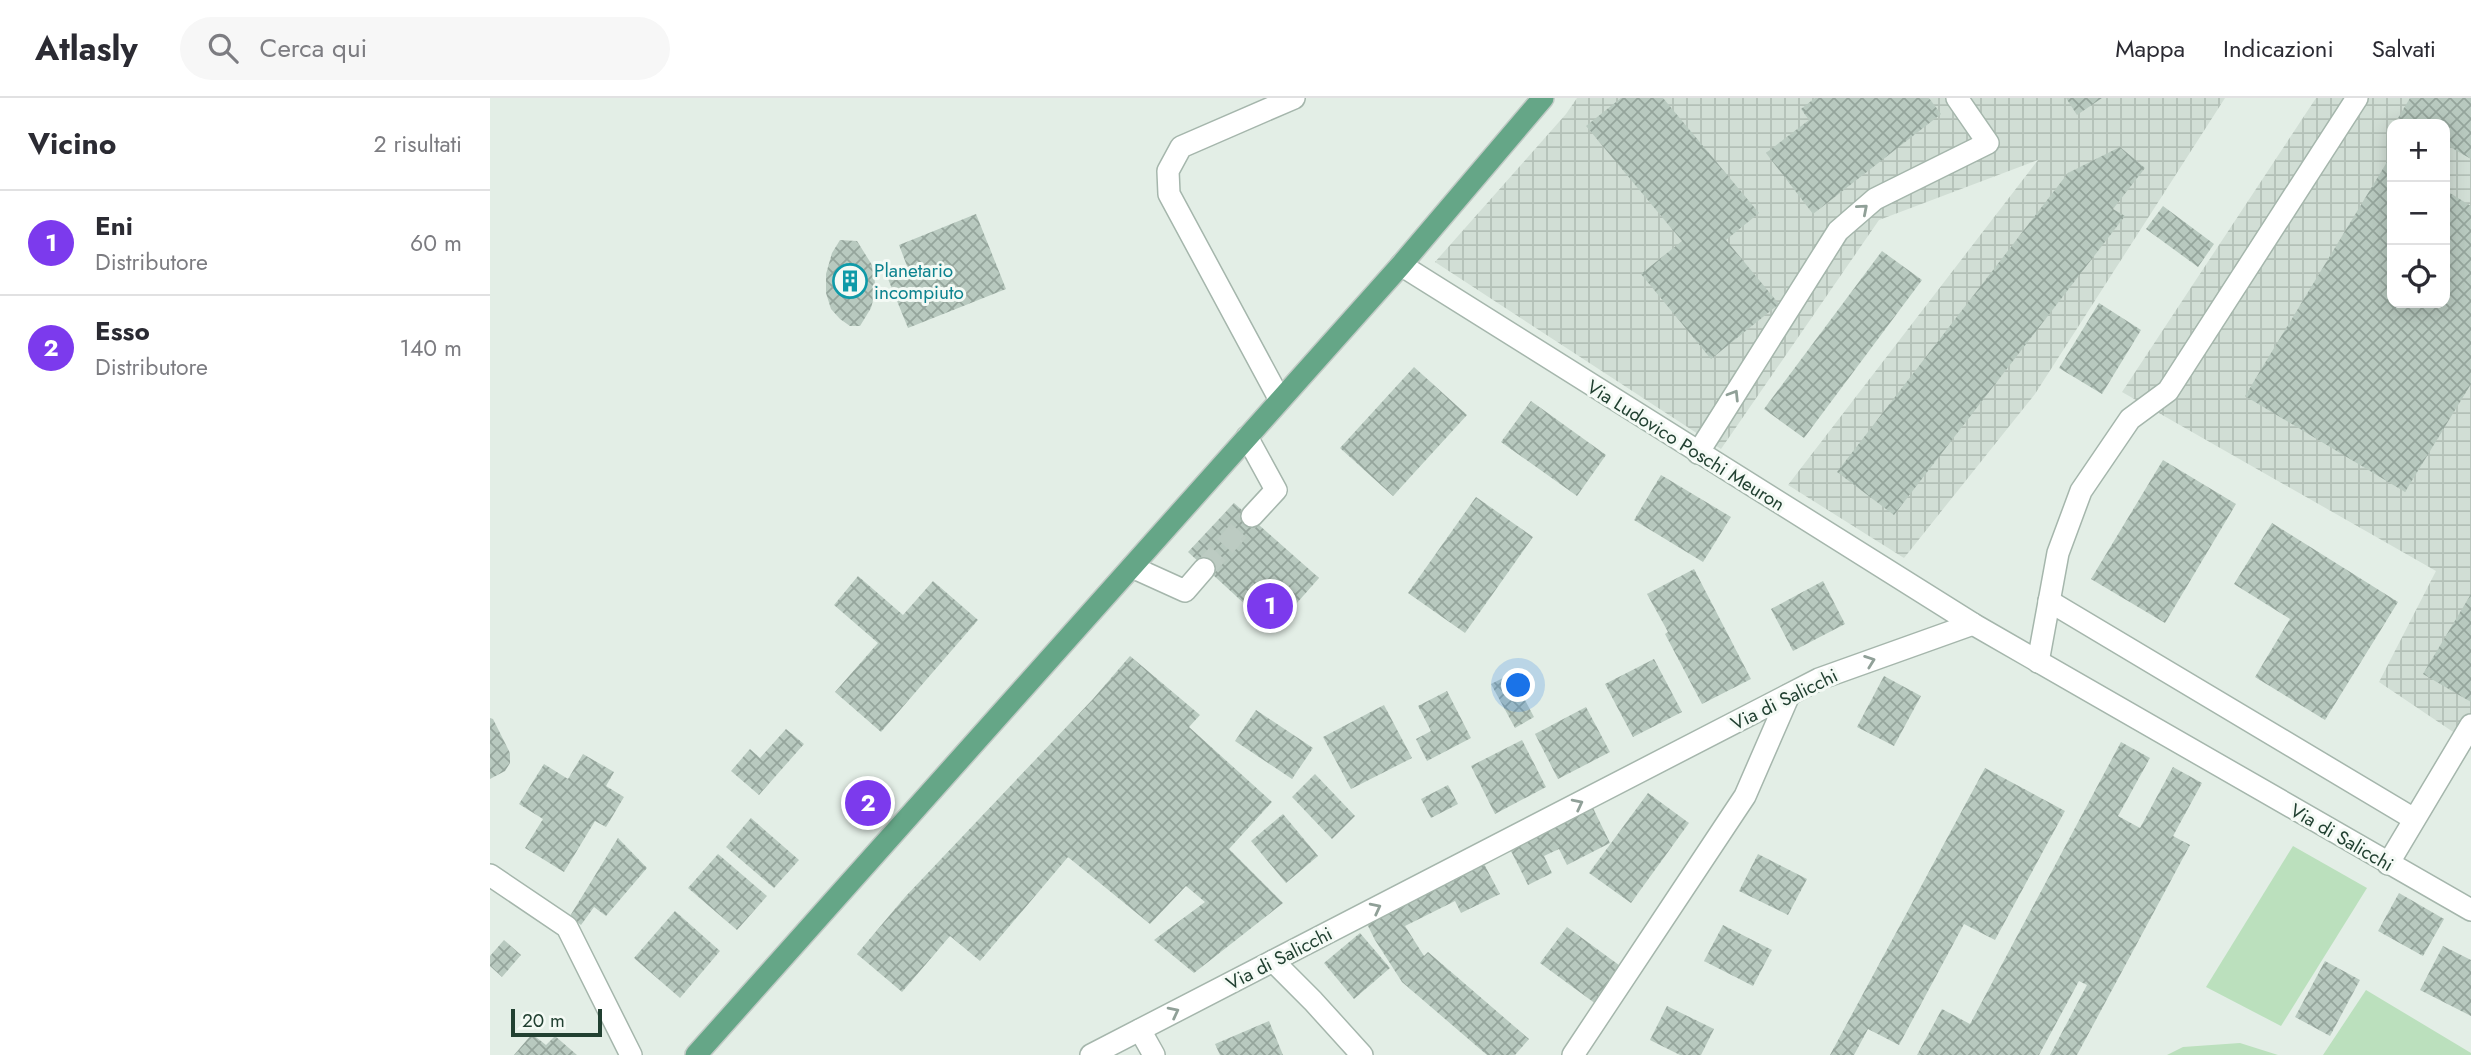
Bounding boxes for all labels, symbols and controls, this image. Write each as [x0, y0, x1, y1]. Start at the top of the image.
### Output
search box [180, 17, 670, 80]
text: Atlasly [35, 25, 138, 72]
icon: search [204, 29, 242, 67]
text: Cerca qui [260, 29, 367, 67]
text: Mappa [2115, 31, 2185, 66]
text: Indicazioni [2223, 31, 2334, 66]
text: Salvati [2372, 31, 2436, 66]
map controls [2387, 119, 2450, 308]
button: + [2387, 119, 2450, 182]
text: Vicino [28, 122, 116, 165]
text: 2 risultati [373, 127, 462, 161]
button: − [2387, 182, 2450, 245]
one-way arrow [1855, 205, 1868, 217]
text: Eni [95, 207, 133, 245]
text: 1 [45, 226, 57, 260]
text: 60 m [410, 226, 462, 260]
text: Distributore [95, 245, 208, 279]
button: locate [2387, 245, 2450, 308]
place label: Planetario incompiuto [874, 257, 964, 306]
building icon: Planetario incompiuto [831, 262, 869, 300]
text: Esso [95, 312, 150, 350]
text: 2 [43, 331, 59, 365]
text: 140 m [400, 331, 462, 365]
text: Distributore [95, 350, 208, 384]
street label: Via Ludovico Poschi Meuron [1581, 373, 1790, 518]
one-way arrow [1726, 390, 1739, 403]
pin: 1 [1247, 580, 1293, 632]
one-way arrow [1863, 655, 1875, 669]
street label: Via di Salicchi [1726, 662, 1842, 737]
your location [1501, 668, 1535, 702]
pin: 2 [845, 777, 891, 829]
street label: Via di Salicchi [2285, 797, 2399, 878]
one-way arrow [1571, 798, 1583, 812]
one-way arrow [1369, 903, 1381, 916]
street label: Via di Salicchi [1222, 920, 1337, 997]
scale bar [511, 1006, 602, 1038]
text: 20 m [522, 1007, 565, 1034]
one-way arrow [1167, 1007, 1179, 1021]

